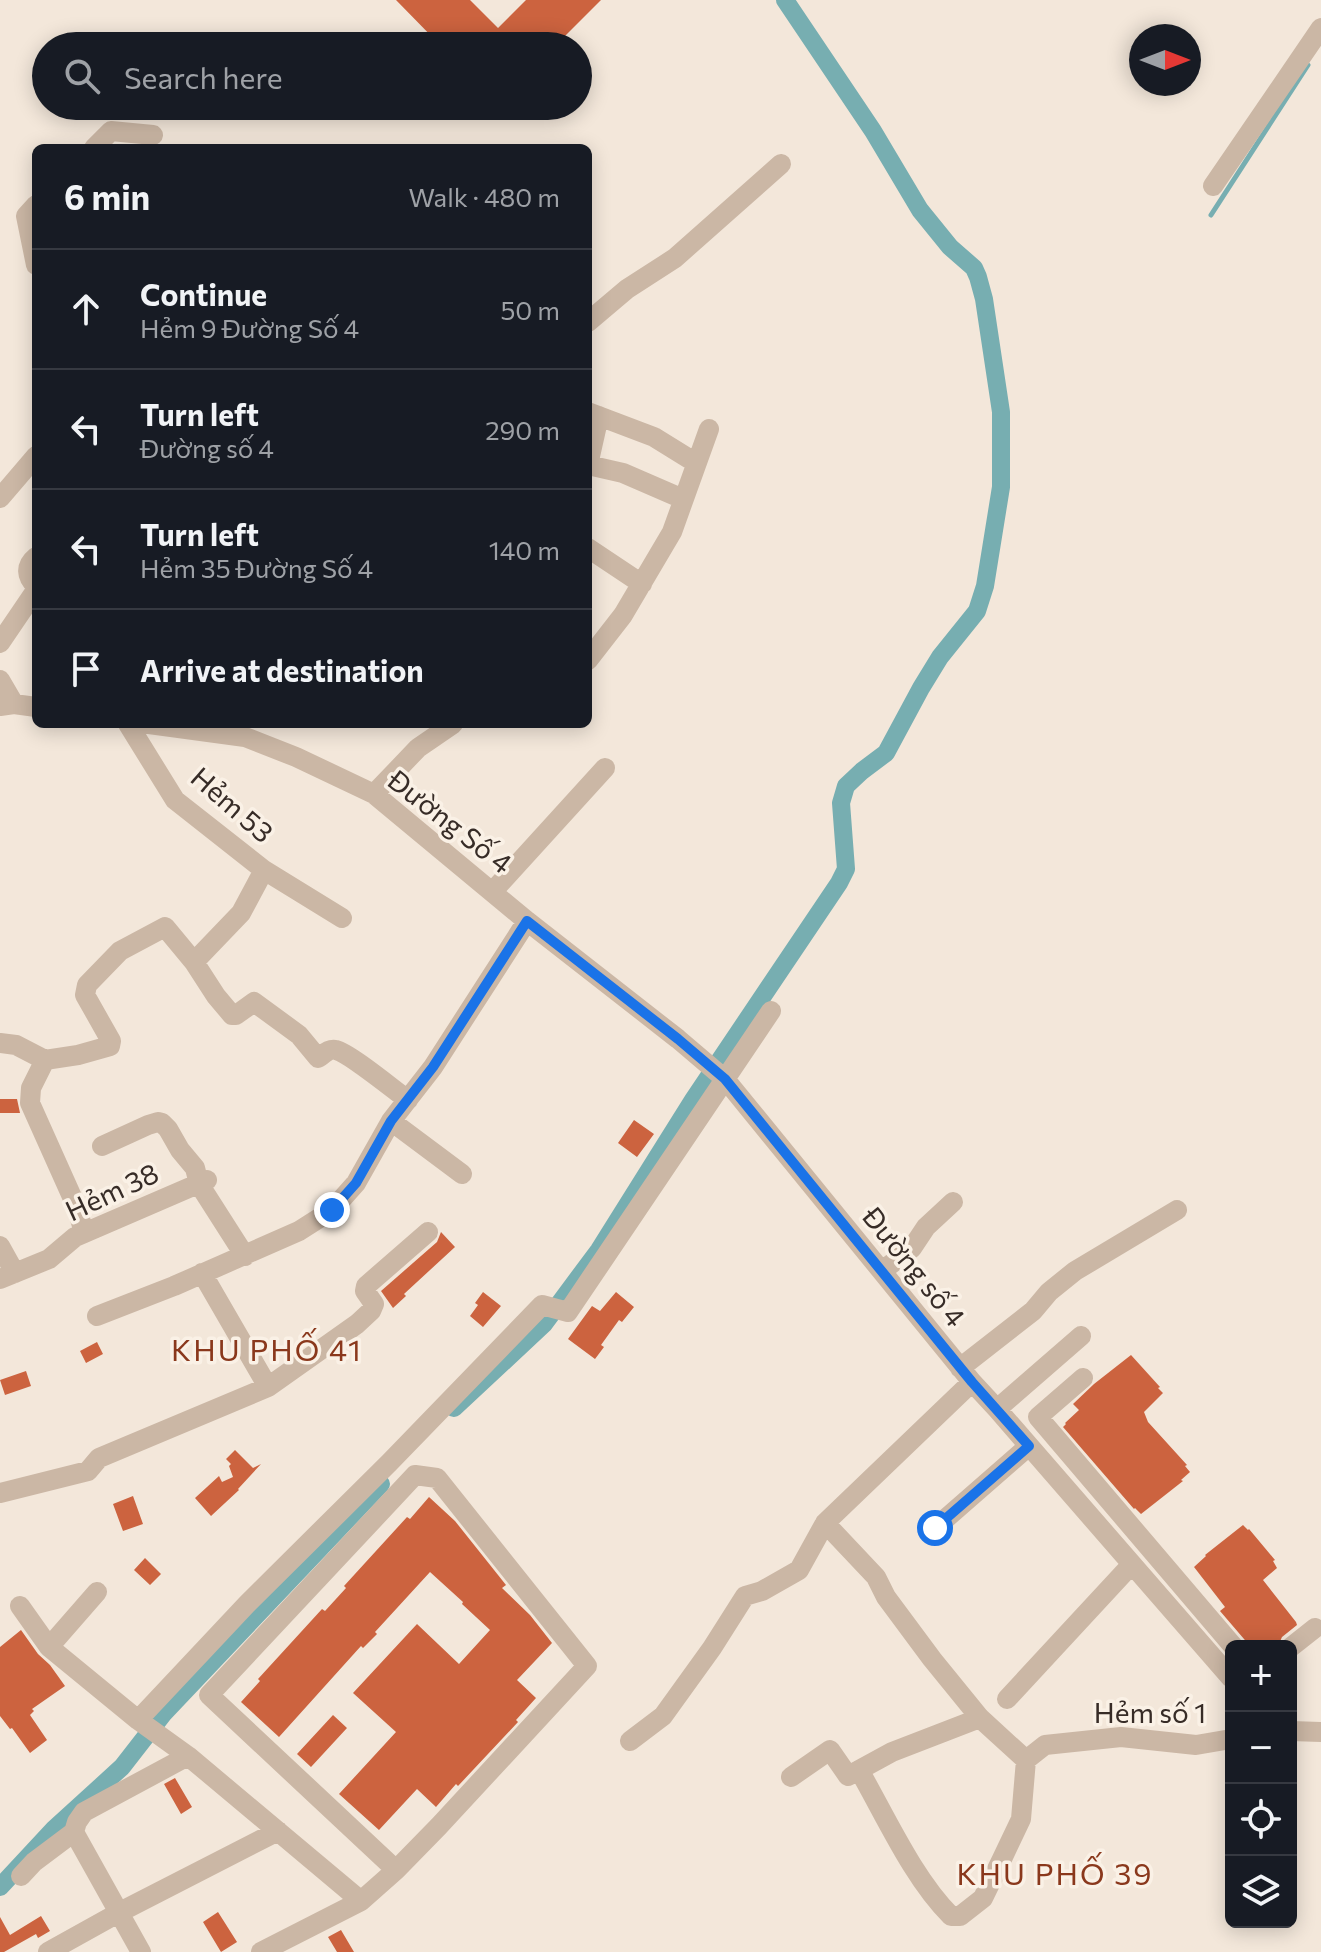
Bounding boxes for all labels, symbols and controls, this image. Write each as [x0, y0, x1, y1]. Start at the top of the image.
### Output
north arrow [1129, 24, 1201, 96]
search box [32, 32, 592, 120]
icon: search [60, 54, 104, 98]
text: Search here [124, 58, 283, 95]
text: 6 min [64, 175, 150, 217]
text: Walk · 480 m [408, 181, 560, 212]
text: Continue [140, 275, 267, 312]
icon: ahead [64, 287, 108, 331]
text: 50 m [500, 294, 560, 325]
text: Hẻm 9 Đường Số 4 [140, 312, 359, 343]
text: Turn left [140, 395, 259, 432]
icon: left [64, 407, 108, 451]
text: 290 m [485, 414, 560, 445]
text: Đường số 4 [140, 432, 274, 463]
text: Turn left [140, 515, 259, 552]
icon: left [64, 527, 108, 571]
text: 140 m [489, 534, 560, 565]
text: Hẻm 35 Đường Số 4 [140, 552, 373, 583]
icon: arrive [64, 647, 108, 691]
text: Arrive at destination [140, 651, 424, 688]
street label: Hẻm 53 [185, 759, 281, 849]
street label: Đường Số 4 [381, 762, 520, 880]
street label: Hẻm 38 [60, 1155, 163, 1227]
route end [314, 1192, 350, 1228]
street label: Đường số 4 [856, 1199, 974, 1333]
district label: KHU PHỐ 41 [171, 1328, 363, 1367]
route start [917, 1510, 953, 1546]
map controls [1225, 1640, 1297, 1928]
button: + [1225, 1640, 1297, 1712]
street label: Hẻm số 1 [1094, 1695, 1206, 1729]
button: − [1225, 1712, 1297, 1784]
button: locate [1225, 1784, 1297, 1856]
district label: KHU PHỐ 39 [956, 1852, 1154, 1891]
button: layers [1225, 1856, 1297, 1928]

